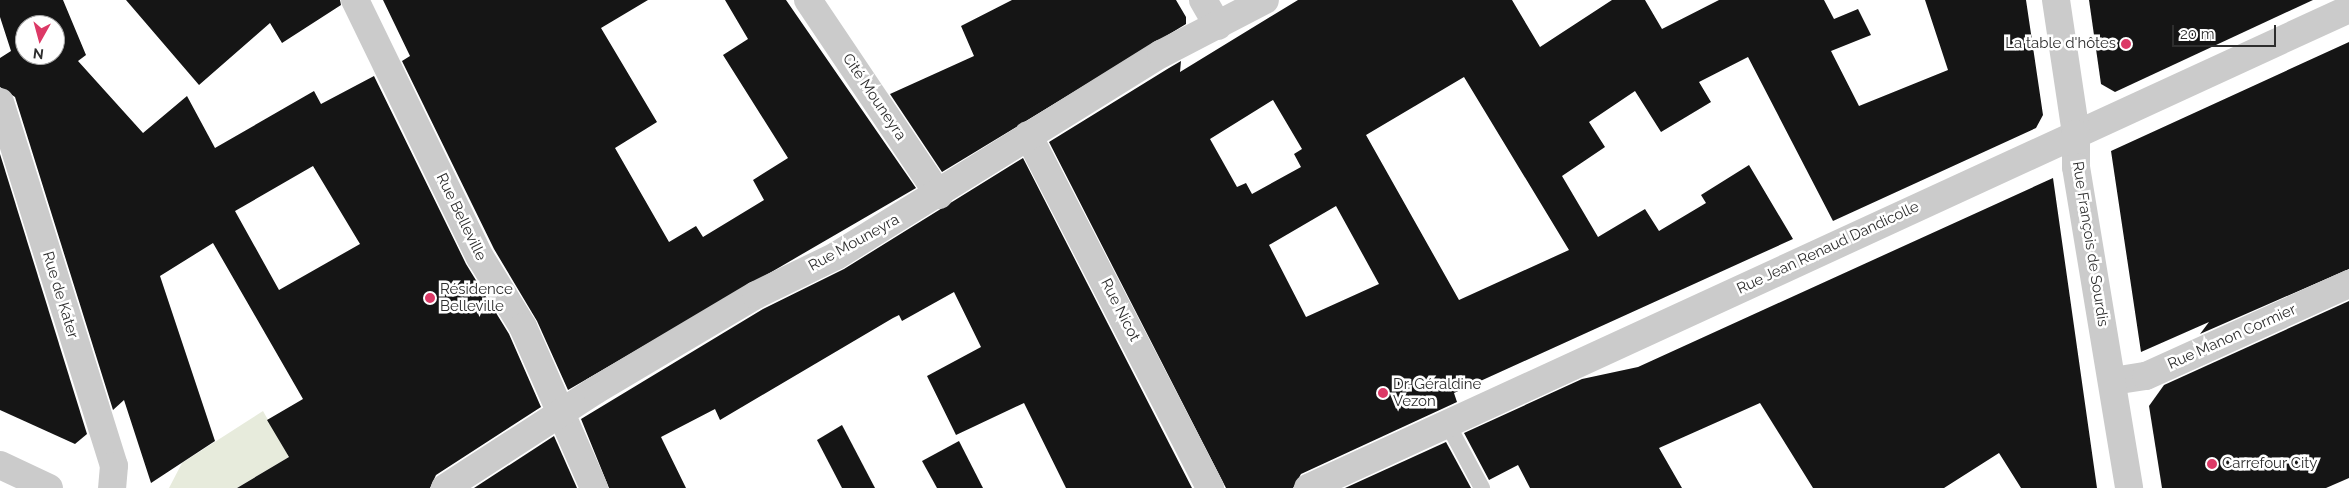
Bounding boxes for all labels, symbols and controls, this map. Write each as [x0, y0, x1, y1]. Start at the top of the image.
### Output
north arrow [15, 15, 65, 65]
scale bar [2174, 15, 2278, 47]
text: 20 m [2180, 25, 2215, 43]
place label: La table d'hôtes [2005, 35, 2116, 53]
marker: La table d'hôtes [2120, 38, 2132, 50]
text: N [32, 45, 45, 62]
street label: Cité Mouneyra [838, 50, 910, 144]
street label: Rue François de Sourdis [2068, 160, 2112, 328]
street label: Rue Belleville [432, 170, 490, 264]
street label: Rue Jean Renaud Dandicolle [1734, 198, 1922, 298]
street label: Rue Mouneyra [805, 211, 903, 275]
street label: Rue de Kater [38, 249, 82, 341]
street label: Rue Nicot [1097, 276, 1143, 344]
place label: Résidence Belleville [440, 280, 513, 315]
marker: Résidence Belleville [424, 292, 436, 304]
street label: Rue Manon Cormier [2165, 301, 2299, 373]
place label: Dr. Géraldine Vezon [1393, 375, 1481, 410]
marker: Dr. Géraldine Vezon [1377, 387, 1389, 399]
place label: Carrefour City [2222, 455, 2318, 473]
marker: Carrefour City [2206, 458, 2218, 470]

